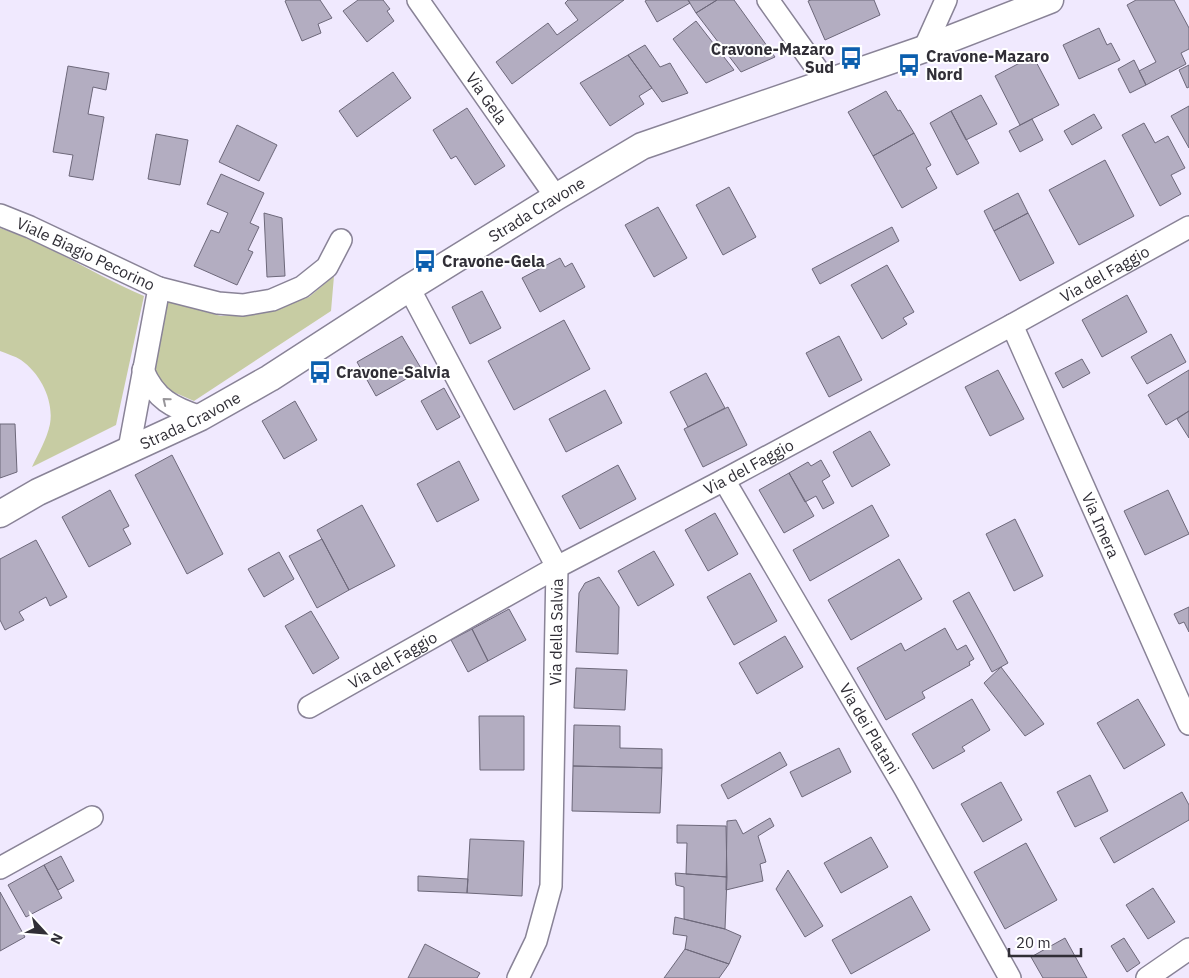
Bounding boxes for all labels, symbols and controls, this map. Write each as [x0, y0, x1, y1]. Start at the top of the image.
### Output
place label: Cravone-Mazaro Sud [711, 39, 834, 77]
bus stop icon: Cravone-Mazaro Sud [838, 45, 864, 71]
place label: Cravone-Mazaro Nord [926, 46, 1049, 84]
bus stop icon: Cravone-Mazaro Nord [896, 52, 922, 78]
street label: Via Gela [462, 68, 512, 129]
street label: Strada Cravone [484, 172, 589, 247]
street label: Viale Biagio Pecorino [14, 213, 158, 295]
street label: Via del Faggio [1056, 241, 1153, 306]
bus stop icon: Cravone-Gela [412, 248, 438, 274]
place label: Cravone-Gela [442, 251, 545, 271]
bus stop icon: Cravone-Salvia [307, 359, 333, 385]
place label: Cravone-Salvia [336, 362, 450, 382]
street label: Strada Cravone [137, 387, 244, 454]
one-way arrow [163, 397, 172, 406]
street label: Via del Faggio [700, 434, 797, 499]
street label: Via Imera [1078, 489, 1124, 561]
street label: Via della Salvia [545, 578, 567, 686]
street label: Via del Faggio [345, 627, 441, 693]
street label: Via dei Platani [835, 680, 904, 778]
north arrow [20, 908, 70, 958]
scale bar [1009, 926, 1082, 958]
text: N [46, 930, 67, 947]
text: 20 m [1016, 933, 1051, 952]

